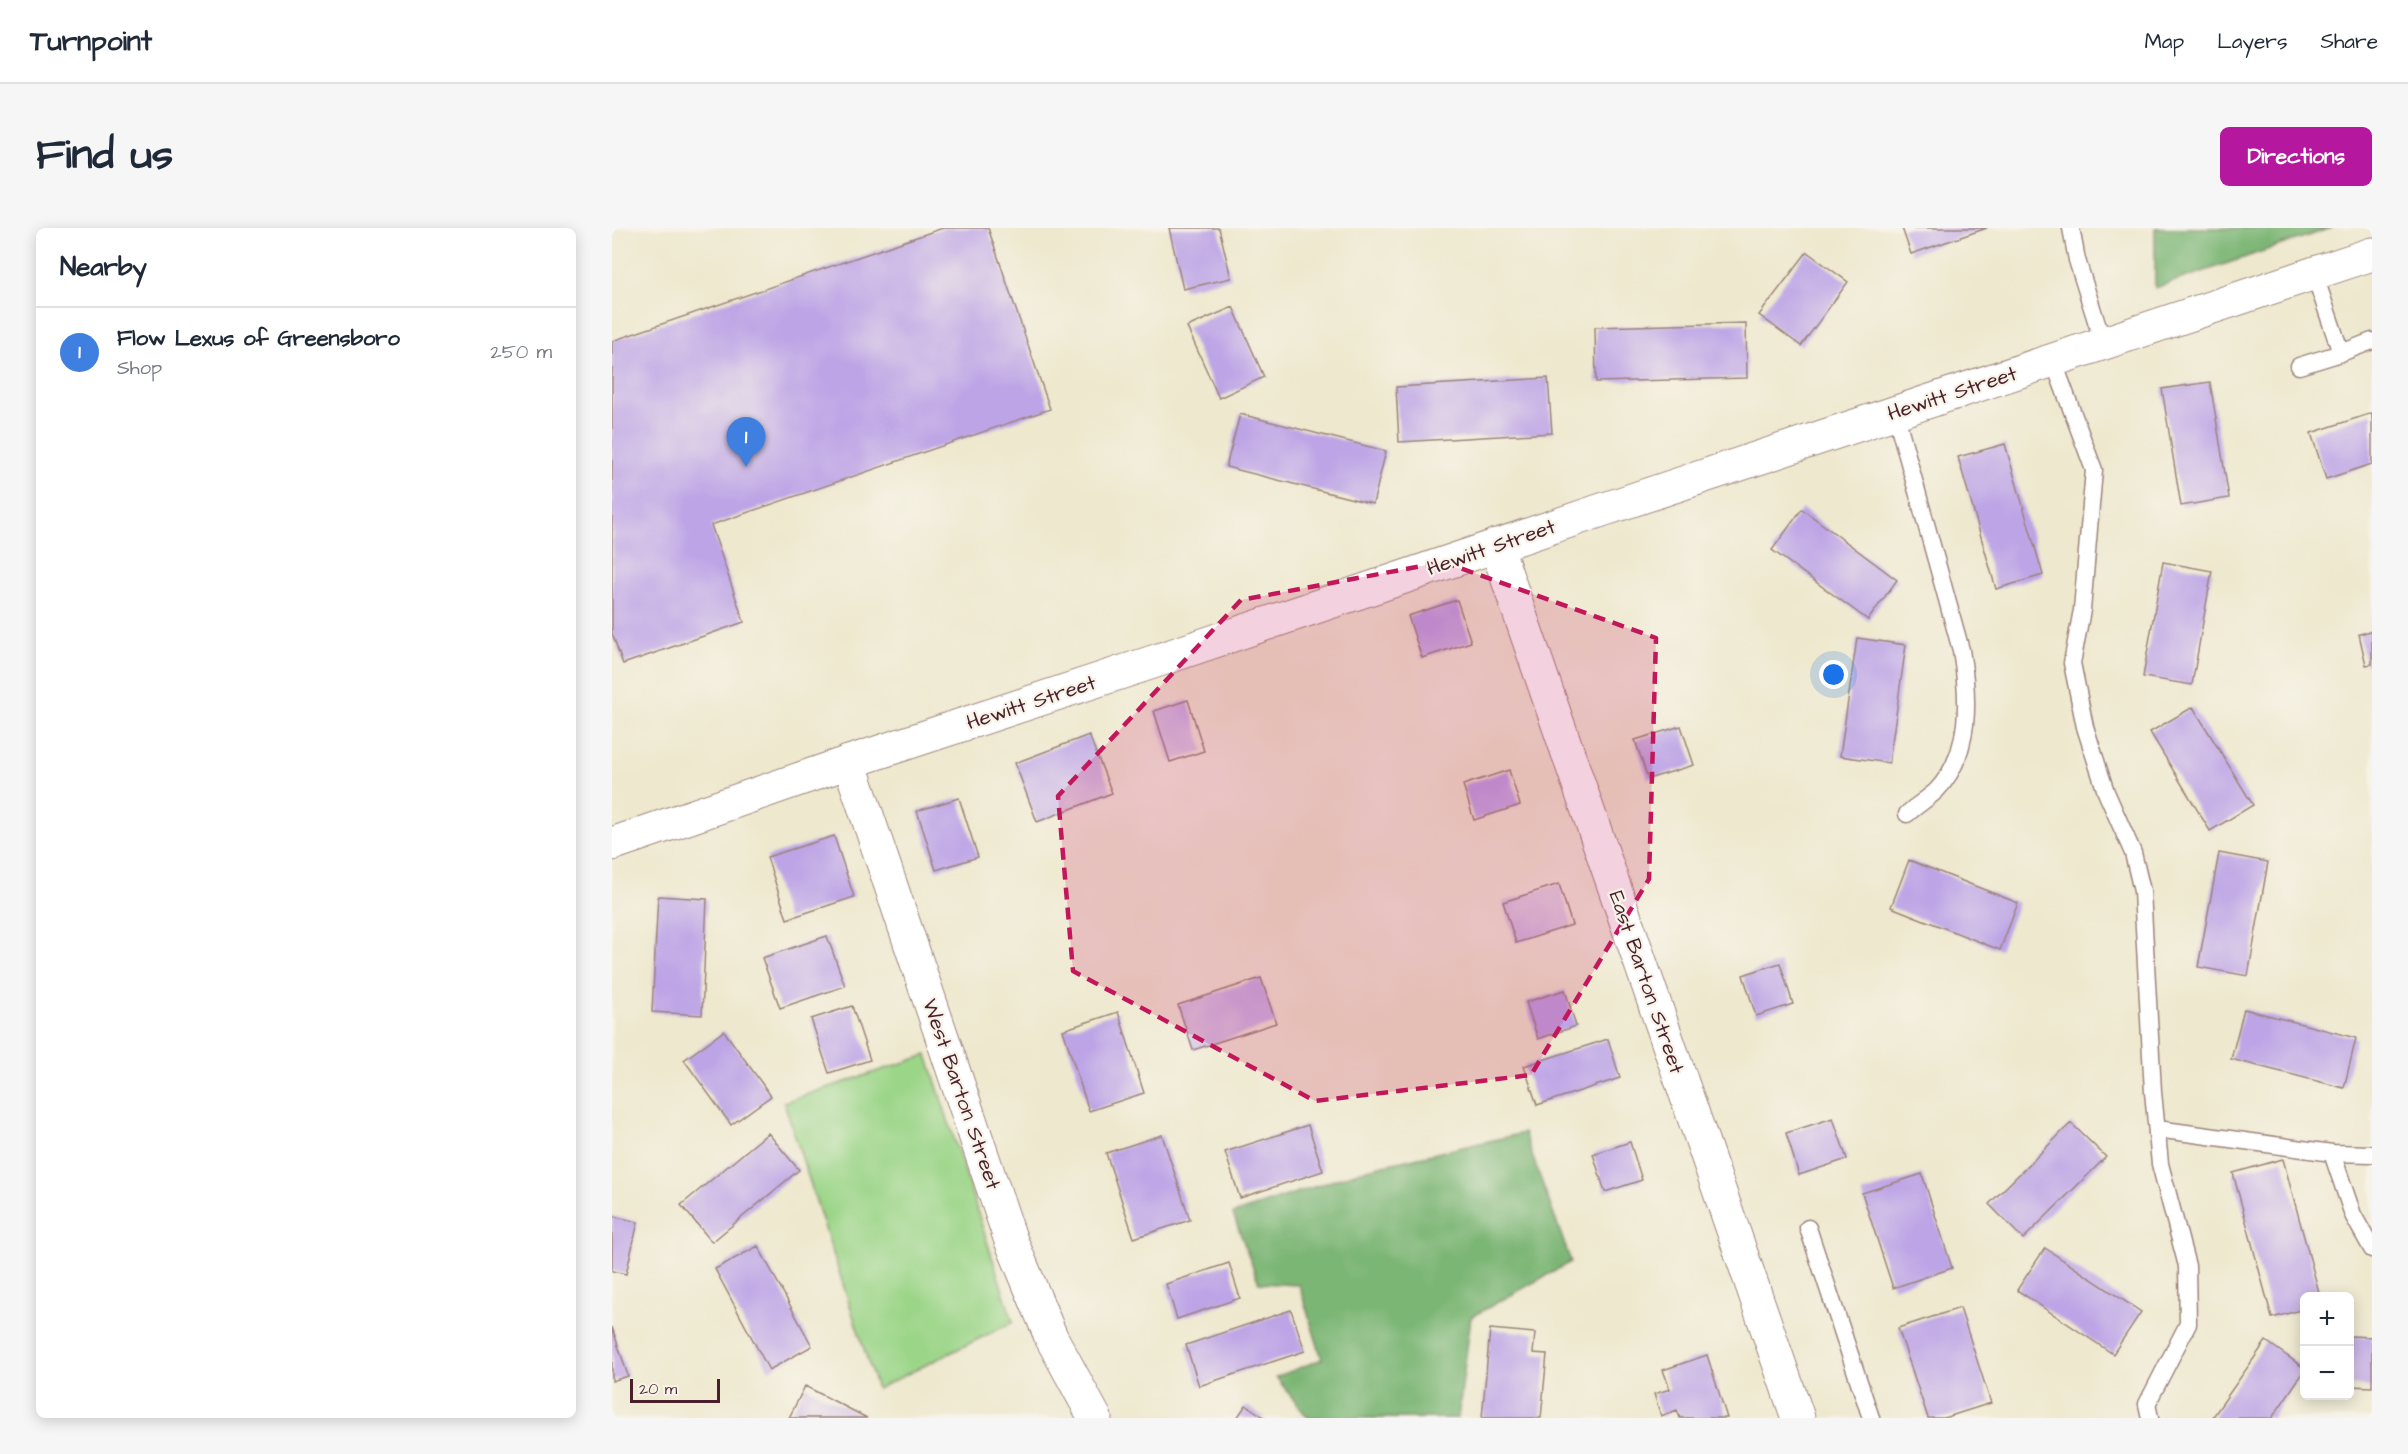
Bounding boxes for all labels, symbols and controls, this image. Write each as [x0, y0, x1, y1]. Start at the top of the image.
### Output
text: Turnpoint [30, 22, 152, 61]
text: Map [2144, 27, 2184, 56]
text: Layers [2217, 27, 2287, 56]
text: Share [2320, 27, 2378, 56]
text: Find us [36, 127, 173, 185]
button: Directions [2220, 127, 2372, 186]
text: Nearby [60, 249, 147, 285]
text: Flow Lexus of Greensboro [117, 323, 400, 354]
text: 1 [78, 338, 81, 366]
text: 250 m [490, 338, 552, 366]
text: Shop [117, 354, 162, 382]
street label: Hewitt Street [1884, 359, 2021, 428]
pin: 1 [726, 418, 766, 467]
street label: Hewitt Street [1423, 512, 1560, 583]
your location [1819, 660, 1848, 689]
street label: Hewitt Street [963, 668, 1100, 737]
street label: East Barton Street [1602, 887, 1692, 1078]
street label: West Barton Street [915, 995, 1008, 1194]
map controls [2300, 1292, 2354, 1400]
button: + [2300, 1292, 2354, 1346]
button: − [2300, 1346, 2354, 1400]
scale bar [630, 1376, 720, 1404]
text: 20 m [639, 1378, 677, 1400]

